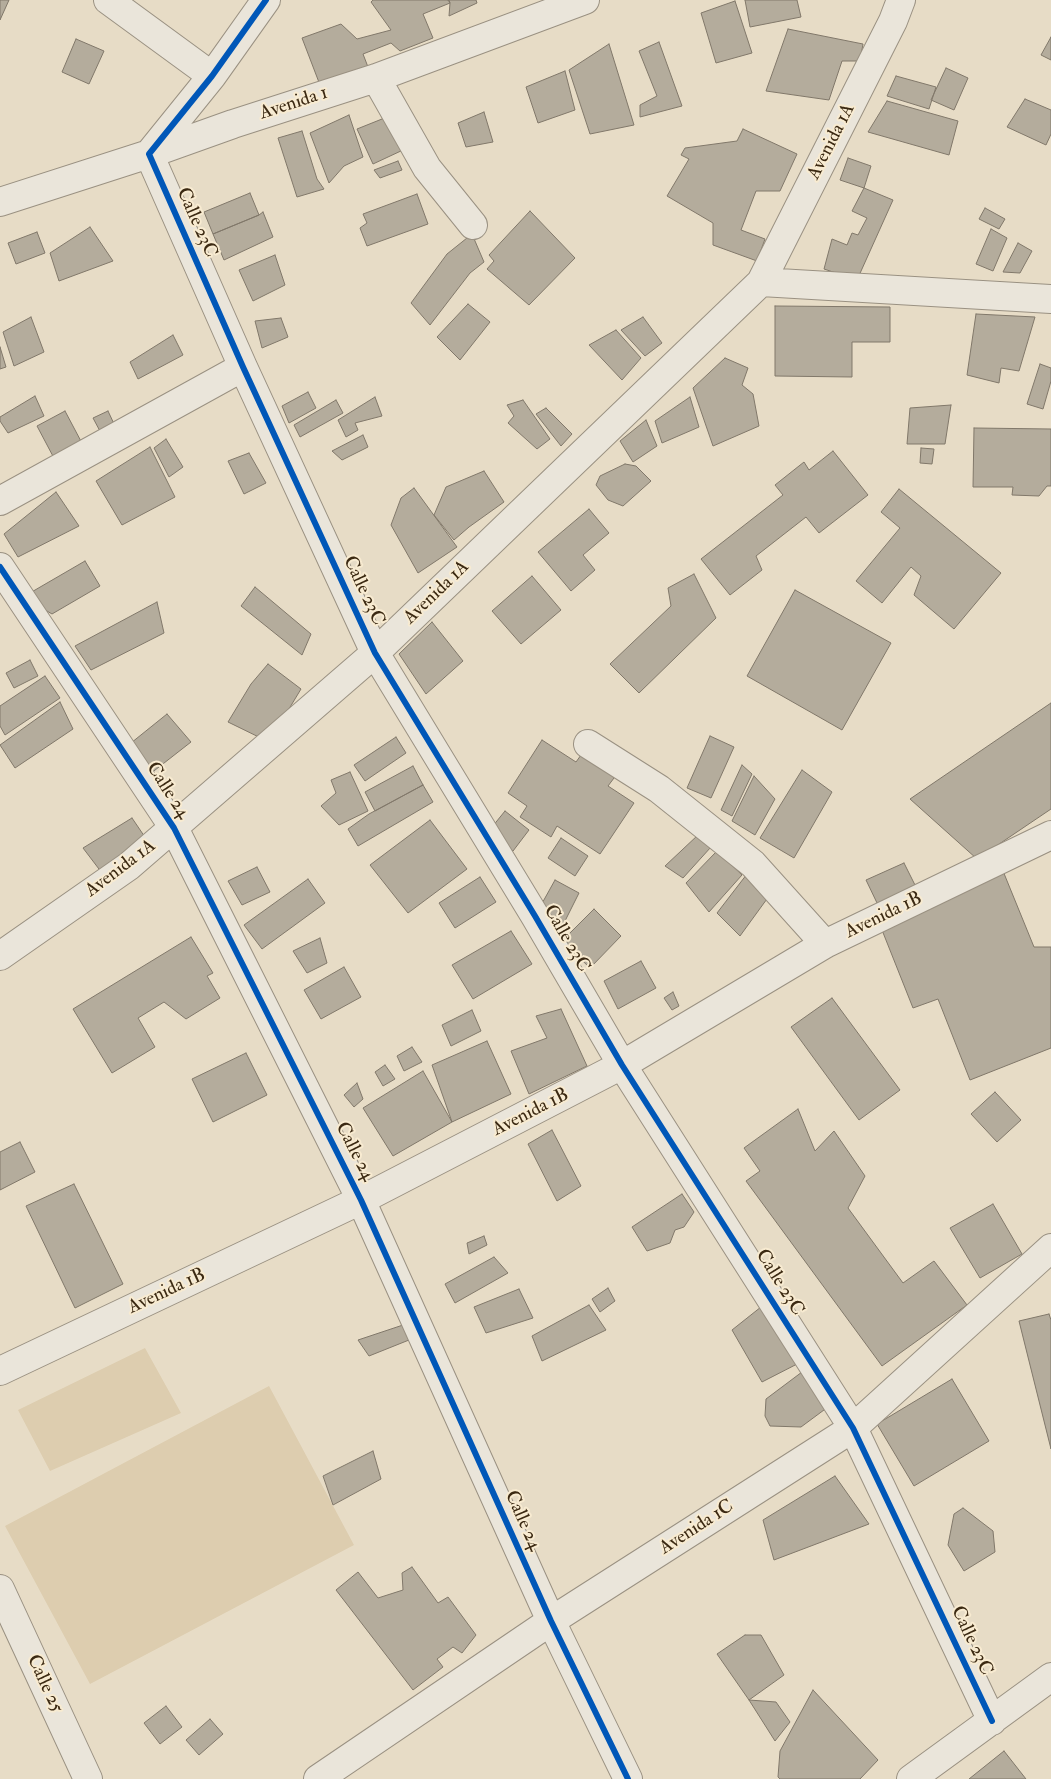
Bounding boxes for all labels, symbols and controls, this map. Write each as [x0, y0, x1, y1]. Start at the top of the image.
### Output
street label: Avenida 1 [257, 82, 331, 126]
street label: Avenida 1A [803, 100, 861, 184]
street label: Calle 23C [171, 185, 221, 261]
street label: Calle 23C [337, 553, 389, 629]
street label: Avenida 1A [399, 556, 475, 630]
street label: Calle 24 [140, 758, 194, 824]
street label: Avenida 1A [81, 835, 161, 903]
street label: Avenida 1B [842, 888, 926, 944]
street label: Calle 23C [538, 901, 594, 977]
street label: Avenida 1B [489, 1084, 573, 1142]
street label: Calle 24 [330, 1119, 378, 1185]
street label: Calle 23C [750, 1246, 808, 1320]
street label: Avenida 1B [125, 1264, 209, 1320]
street label: Calle 24 [499, 1488, 545, 1554]
street label: Avenida 1C [655, 1496, 739, 1560]
street label: Calle 23C [945, 1603, 997, 1679]
street label: Calle 25 [21, 1651, 67, 1717]

